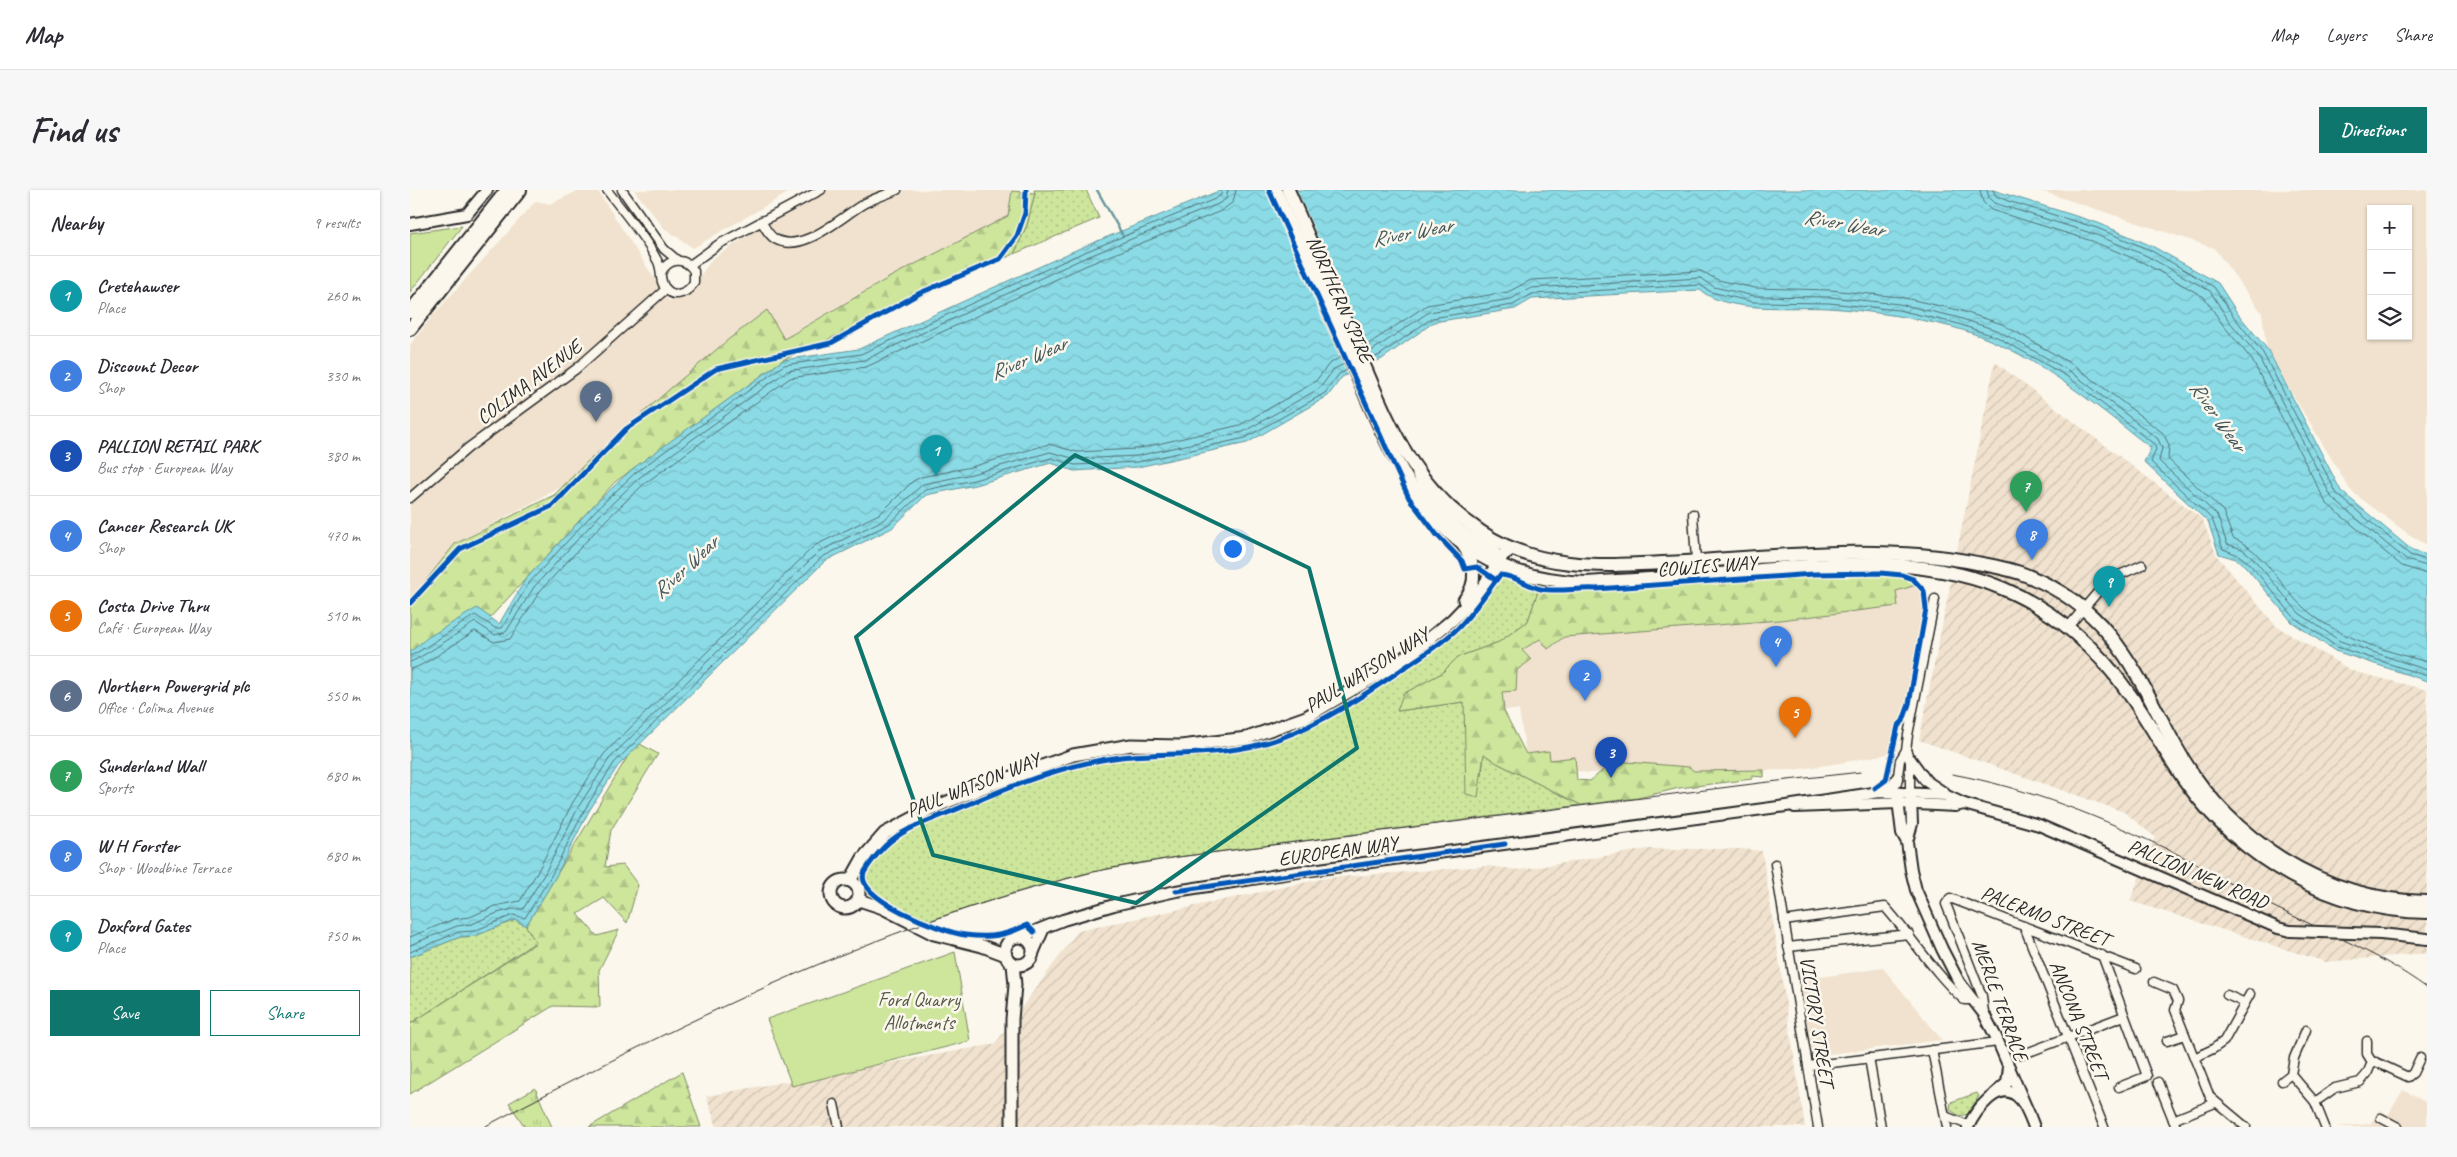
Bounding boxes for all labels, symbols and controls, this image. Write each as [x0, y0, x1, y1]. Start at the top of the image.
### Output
text: Map [25, 20, 62, 50]
text: Map [2271, 24, 2299, 46]
text: Layers [2327, 24, 2366, 46]
text: Share [2394, 24, 2432, 46]
button: Directions [2319, 107, 2427, 153]
text: Find us [30, 108, 117, 153]
water label: River Wear [1802, 203, 1889, 243]
map controls [2367, 205, 2412, 340]
button: + [2367, 205, 2412, 250]
text: Nearby [50, 210, 103, 236]
water label: River Wear [1370, 211, 1457, 252]
text: 9 results [313, 213, 360, 233]
street label: NORTHERN SPIRE [1301, 232, 1380, 368]
button: − [2367, 250, 2412, 295]
text: Cretehawser [97, 274, 178, 298]
text: 1 [62, 286, 70, 306]
text: 260 m [326, 286, 360, 306]
button: layers [2367, 295, 2412, 340]
text: Place [97, 298, 125, 318]
water label: River Wear [986, 329, 1073, 386]
street label: COLIMA AVENUE [471, 333, 588, 430]
text: Discount Decor [97, 354, 197, 378]
text: 2 [62, 366, 70, 386]
text: 330 m [326, 366, 360, 386]
water label: River Wear [2184, 376, 2254, 459]
text: Shop [97, 378, 124, 398]
pin: 6 [580, 381, 612, 422]
text: PALLION RETAIL PARK [97, 434, 258, 458]
pin: 1 [920, 435, 952, 476]
text: 3 [62, 446, 70, 466]
text: 380 m [326, 446, 360, 466]
text: Bus stop · European Way [97, 458, 232, 478]
pin: 7 [2010, 471, 2042, 512]
text: Cancer Research UK [97, 514, 232, 538]
pin: 8 [2016, 519, 2048, 560]
text: 4 [62, 526, 70, 546]
text: 470 m [326, 526, 360, 546]
water label: River Wear [647, 528, 726, 604]
your location [1220, 536, 1246, 562]
text: Shop [97, 538, 124, 558]
street label: COWIES WAY [1657, 550, 1760, 582]
pin: 9 [2093, 566, 2125, 607]
text: Costa Drive Thru [97, 594, 209, 618]
text: 5 [63, 606, 69, 626]
text: 510 m [326, 606, 360, 626]
text: Café · European Way [97, 618, 211, 638]
street label: PAUL WATSON WAY [1300, 620, 1436, 718]
pin: 4 [1760, 626, 1792, 667]
pin: 2 [1569, 660, 1601, 701]
text: Northern Powergrid plc [97, 674, 249, 698]
text: 6 [62, 686, 70, 706]
text: 550 m [326, 686, 360, 706]
pin: 5 [1779, 697, 1811, 738]
text: Office · Colima Avenue [97, 698, 213, 718]
pin: 3 [1595, 737, 1627, 778]
street label: PAUL WATSON WAY [903, 746, 1046, 823]
text: Sunderland Wall [97, 754, 204, 778]
text: 7 [62, 766, 70, 786]
text: 680 m [326, 766, 360, 786]
text: Sports [97, 778, 133, 798]
street label: EUROPEAN WAY [1277, 830, 1402, 872]
street label: PALLION NEW ROAD [2124, 833, 2273, 915]
text: W H Forster [97, 834, 179, 858]
text: 8 [62, 846, 70, 866]
text: 680 m [326, 846, 360, 866]
text: Shop · Woodbine Terrace [97, 858, 231, 878]
street label: PALERMO STREET [1977, 880, 2117, 954]
text: Doxford Gates [97, 914, 190, 938]
text: 9 [62, 926, 70, 946]
text: 750 m [326, 926, 360, 946]
street label: MERLE TERRACE [1966, 936, 2035, 1067]
text: Place [97, 938, 125, 958]
street label: VICTORY STREET [1794, 954, 1840, 1092]
street label: ANCONA STREET [2044, 957, 2116, 1087]
park label: Ford Quarry Allotments [878, 987, 961, 1035]
button: Save [50, 990, 200, 1036]
button: Share [210, 990, 360, 1036]

